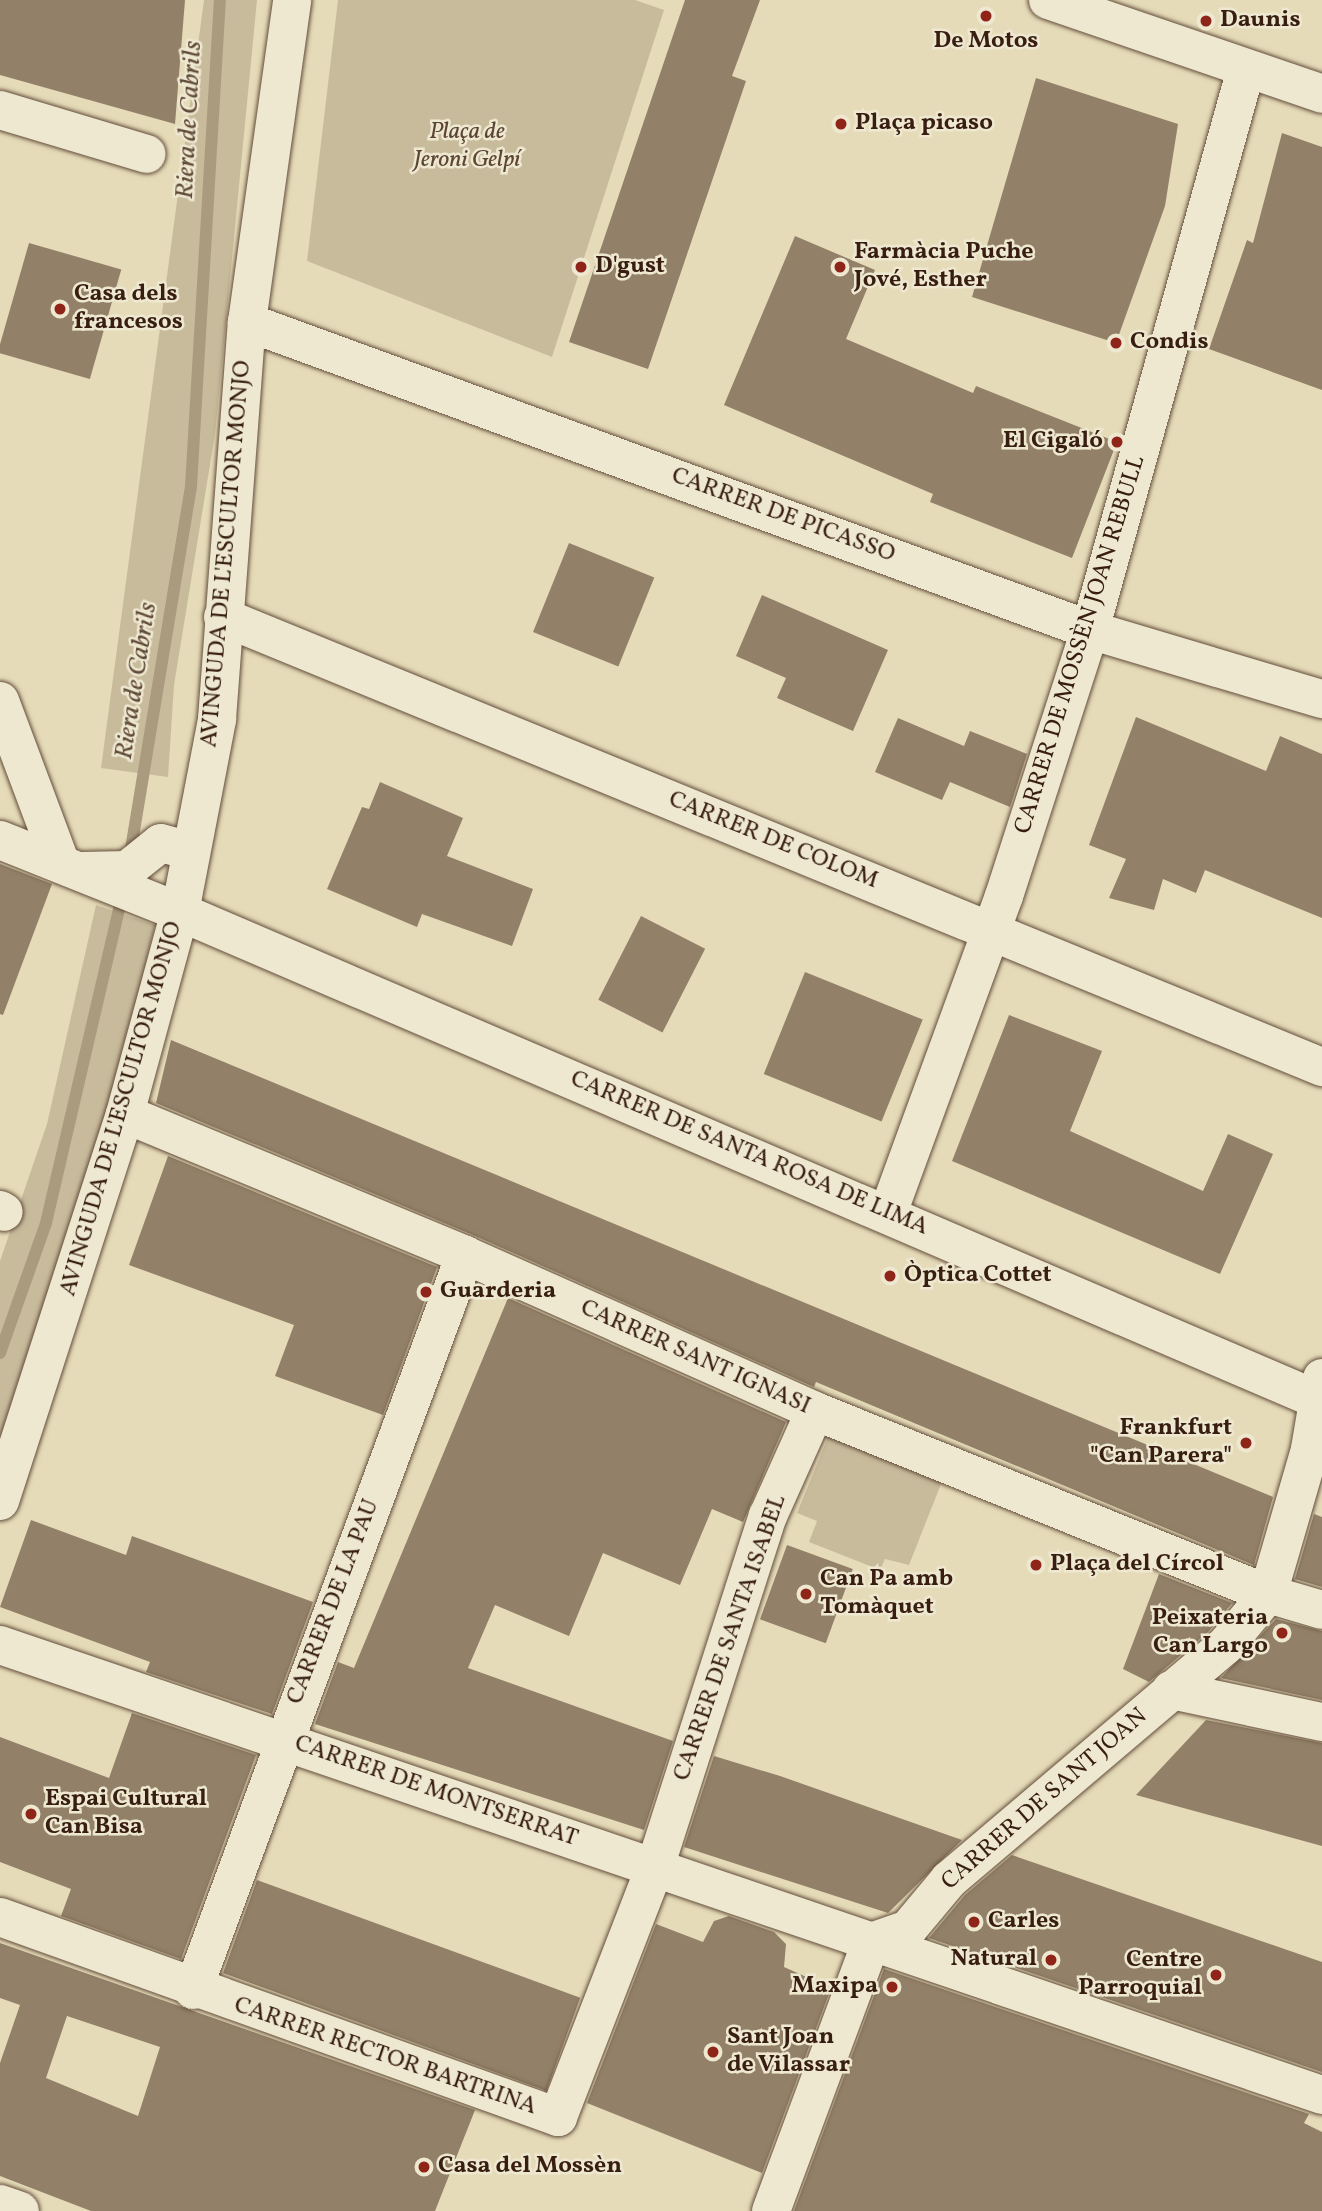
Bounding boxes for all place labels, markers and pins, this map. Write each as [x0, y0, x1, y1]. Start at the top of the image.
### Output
place label: Daunis [1220, 7, 1301, 35]
marker: De Motos [978, 8, 994, 24]
marker: Daunis [1198, 13, 1214, 29]
place label: De Motos [934, 28, 1038, 56]
place label: Plaça picaso [855, 110, 993, 138]
marker: Plaça picaso [833, 116, 849, 132]
place label: Farmàcia Puche Jové, Esther [854, 239, 1034, 295]
place label: D'gust [595, 253, 665, 281]
marker: D'gust [573, 259, 589, 275]
marker: Farmàcia Puche Jové, Esther [832, 259, 848, 275]
place label: Casa dels francesos [74, 281, 183, 337]
marker: Casa dels francesos [52, 301, 68, 317]
place label: Condis [1130, 329, 1209, 357]
marker: Condis [1108, 335, 1124, 351]
place label: El Cigaló [1003, 428, 1103, 456]
marker: El Cigaló [1109, 434, 1125, 450]
place label: Òptica Cottet [904, 1262, 1052, 1290]
marker: Òptica Cottet [882, 1268, 898, 1284]
place label: Guarderia [440, 1278, 556, 1306]
marker: Guarderia [418, 1284, 434, 1300]
place label: Frankfurt "Can Parera" [1090, 1415, 1232, 1471]
marker: Frankfurt "Can Parera" [1238, 1435, 1254, 1451]
place label: Plaça del Círcol [1050, 1551, 1224, 1579]
marker: Plaça del Círcol [1028, 1557, 1044, 1573]
place label: Can Pa amb Tomàquet [820, 1566, 953, 1622]
marker: Can Pa amb Tomàquet [798, 1586, 814, 1602]
place label: Peixateria Can Largo [1152, 1605, 1268, 1661]
marker: Peixateria Can Largo [1274, 1625, 1290, 1641]
place label: Espai Cultural Can Bisa [45, 1786, 207, 1842]
marker: Espai Cultural Can Bisa [23, 1806, 39, 1822]
place label: Carles [988, 1908, 1059, 1936]
marker: Carles [966, 1914, 982, 1930]
place label: Natural [950, 1946, 1037, 1974]
place label: Centre Parroquial [1078, 1947, 1202, 2003]
marker: Natural [1043, 1952, 1059, 1968]
marker: Centre Parroquial [1208, 1967, 1224, 1983]
place label: Maxipa [792, 1973, 878, 2001]
marker: Maxipa [884, 1979, 900, 1995]
place label: Sant Joan de Vilassar [727, 2024, 851, 2080]
marker: Sant Joan de Vilassar [705, 2044, 721, 2060]
place label: Casa del Mossèn [438, 2153, 622, 2181]
marker: Casa del Mossèn [416, 2159, 432, 2175]

